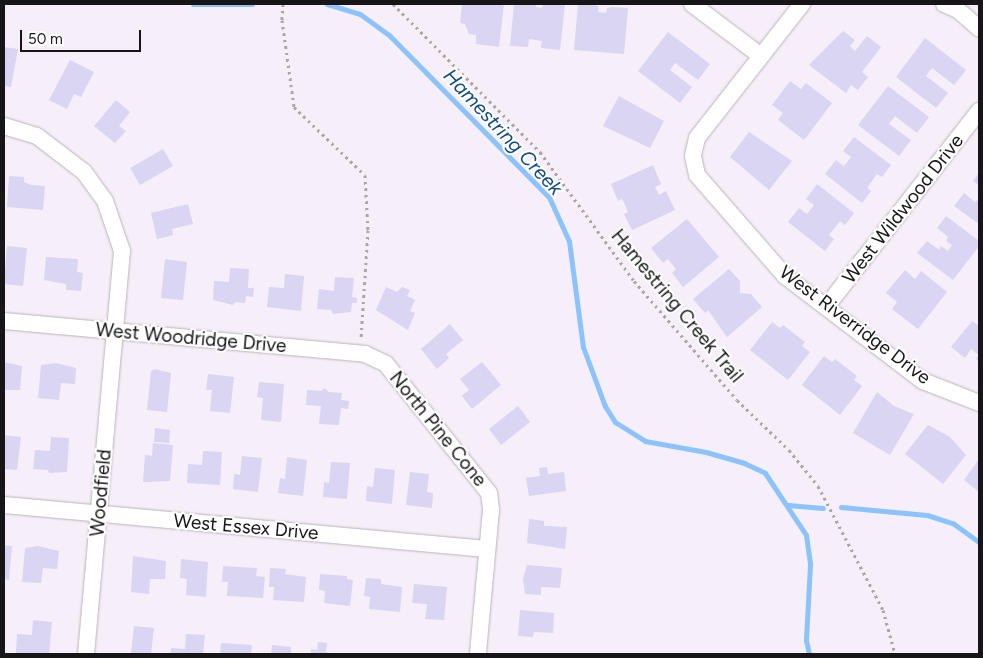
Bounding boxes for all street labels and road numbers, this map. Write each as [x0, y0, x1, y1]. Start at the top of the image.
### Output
street label: West Wildwood Drive [838, 130, 968, 288]
street label: Hamestring Creek Trail [606, 225, 748, 387]
street label: West Riverridge Drive [775, 261, 935, 389]
street label: West Woodridge Drive [95, 318, 287, 358]
street label: North Pine Cone [385, 367, 491, 491]
street label: Woodfield [86, 448, 116, 538]
street label: West Essex Drive [173, 509, 319, 545]

